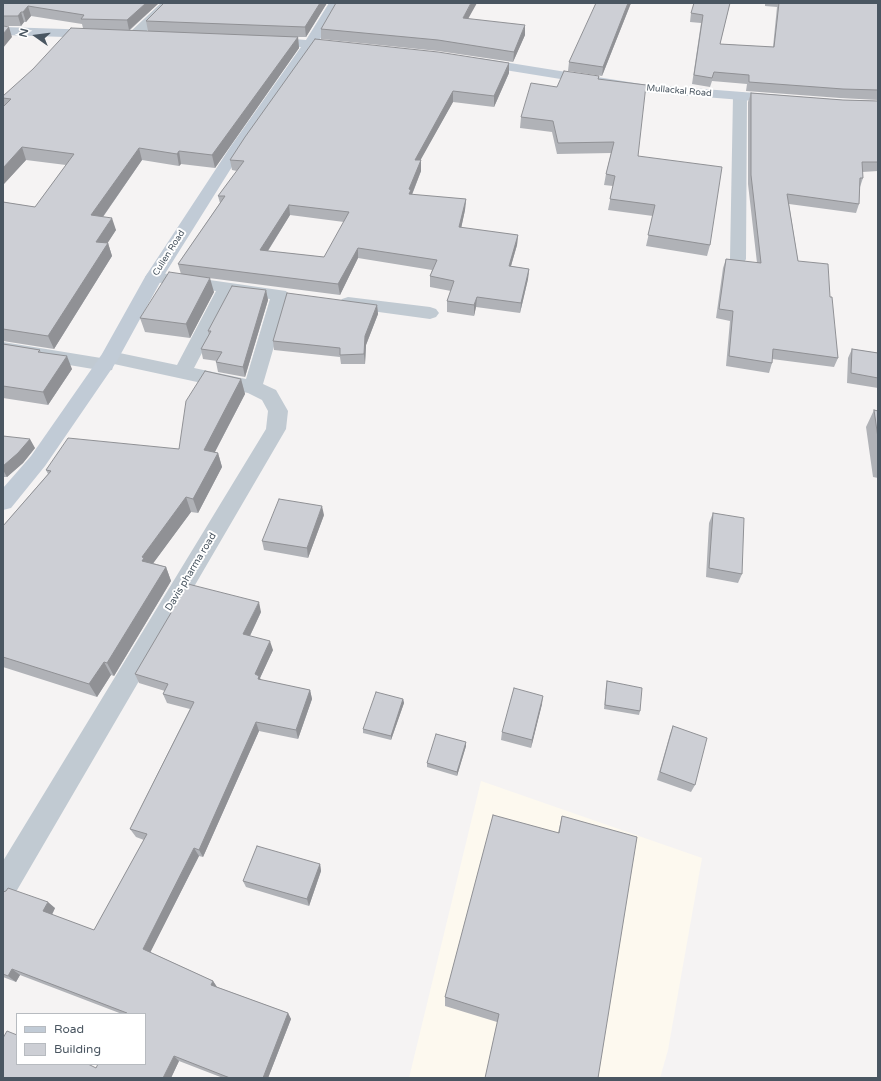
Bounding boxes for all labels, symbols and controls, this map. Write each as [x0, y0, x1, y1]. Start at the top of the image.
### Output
north arrow [16, 16, 56, 56]
text: N [16, 27, 31, 39]
street label: Mullackal Road [646, 83, 712, 99]
street label: Cullen Road [151, 228, 187, 278]
street label: Davis pharma road [163, 531, 219, 613]
legend [16, 1013, 146, 1065]
text: Road [54, 1022, 84, 1036]
text: Building [54, 1042, 101, 1056]

